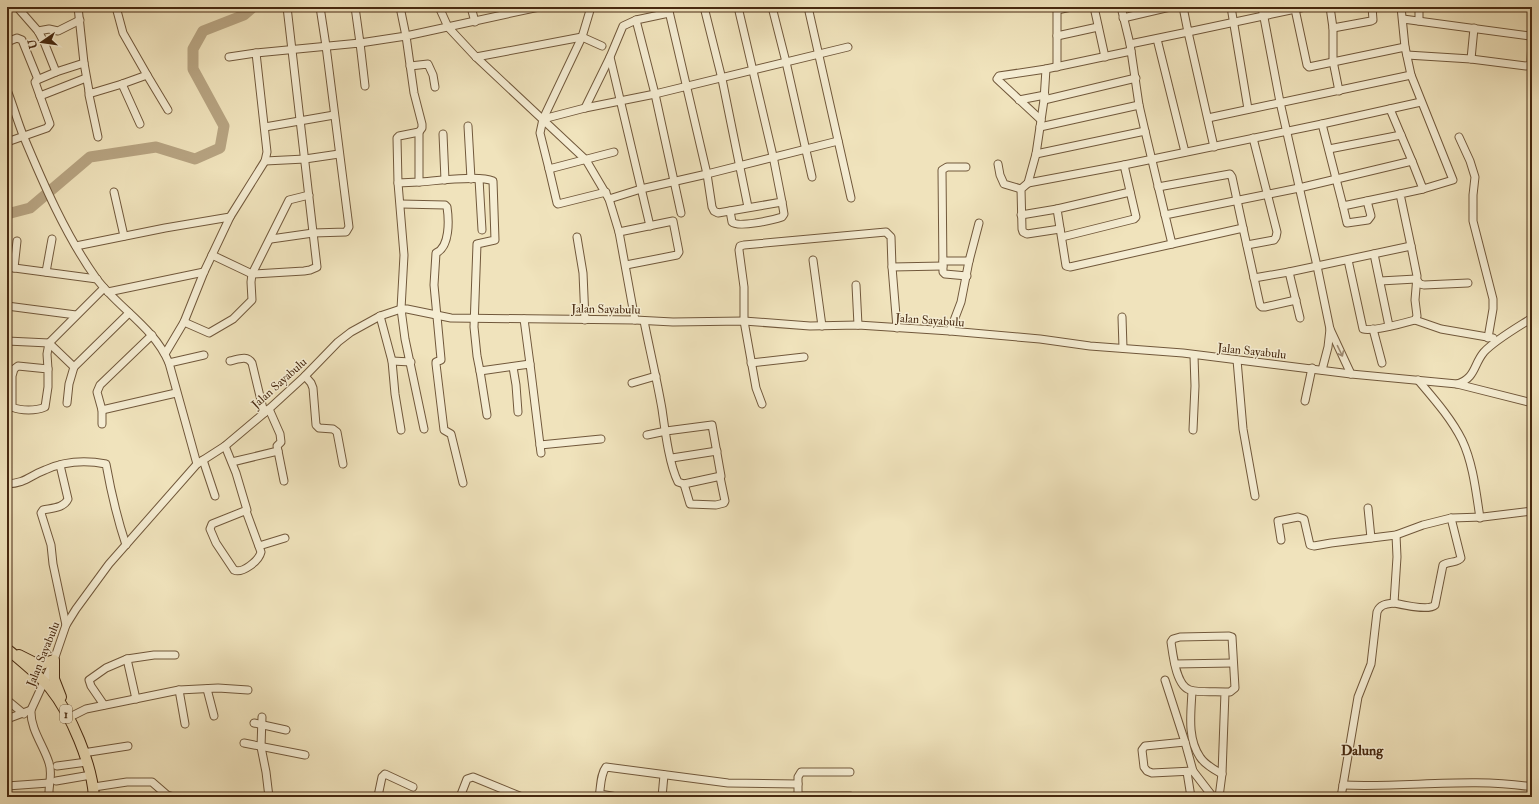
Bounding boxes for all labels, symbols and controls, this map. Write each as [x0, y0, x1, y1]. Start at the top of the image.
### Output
north arrow [22, 22, 62, 62]
text: U [25, 37, 40, 50]
street label: Jalan Sayabulu [570, 301, 641, 318]
street label: Jalan Sayabulu [894, 311, 965, 330]
street label: Jalan Sayabulu [1216, 340, 1287, 363]
one-way arrow [1337, 345, 1344, 357]
street label: Jalan Sayabulu [248, 355, 310, 413]
street label: Jalan Sayabulu [23, 619, 63, 690]
road number: 1 [60, 705, 72, 723]
district label: Dalung [1341, 742, 1384, 760]

